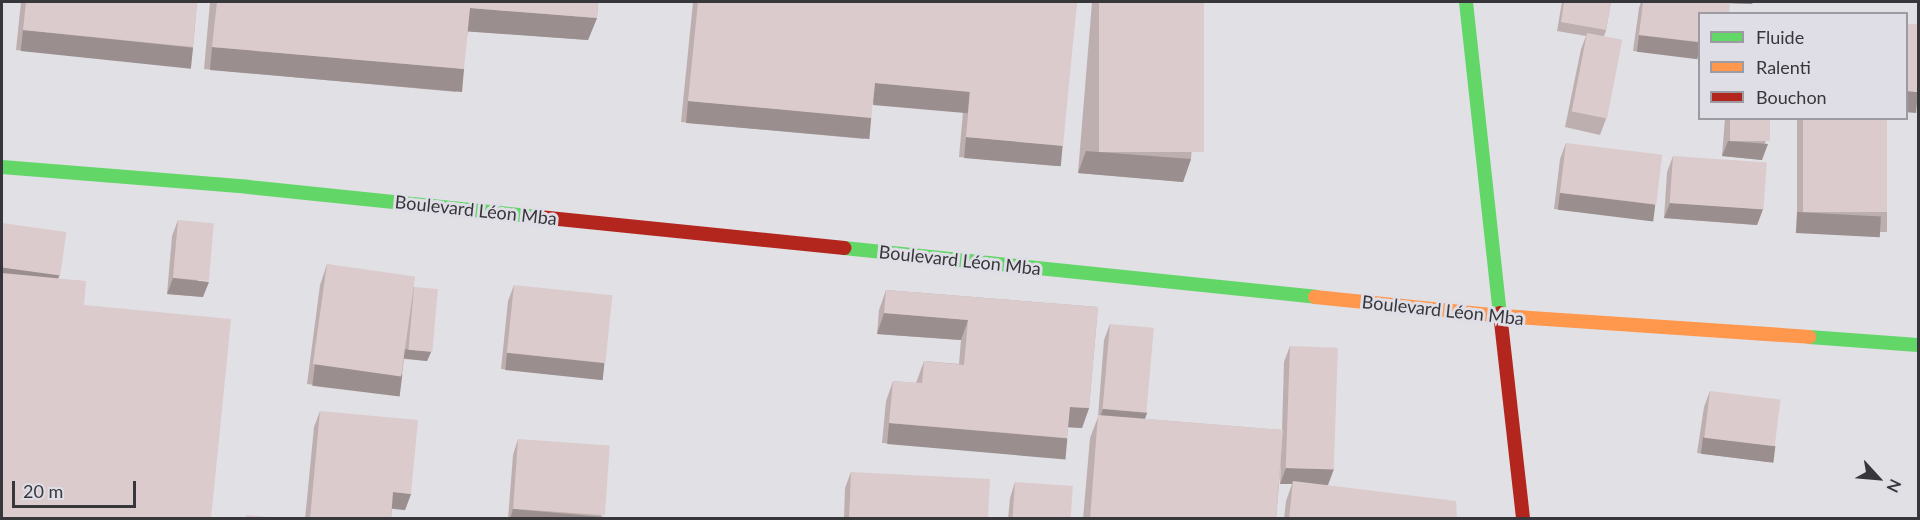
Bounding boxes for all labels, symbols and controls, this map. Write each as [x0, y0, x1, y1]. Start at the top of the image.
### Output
legend [1698, 12, 1908, 120]
text: Fluide [1756, 26, 1804, 48]
text: Ralenti [1756, 56, 1811, 78]
text: Bouchon [1756, 86, 1827, 108]
street label: Boulevard Léon Mba [394, 191, 558, 229]
street label: Boulevard Léon Mba [878, 241, 1042, 279]
street label: Boulevard Léon Mba [1361, 291, 1525, 329]
north arrow [1848, 448, 1908, 508]
scale bar [15, 469, 140, 507]
text: N [1883, 476, 1906, 496]
text: 20 m [23, 480, 63, 502]

